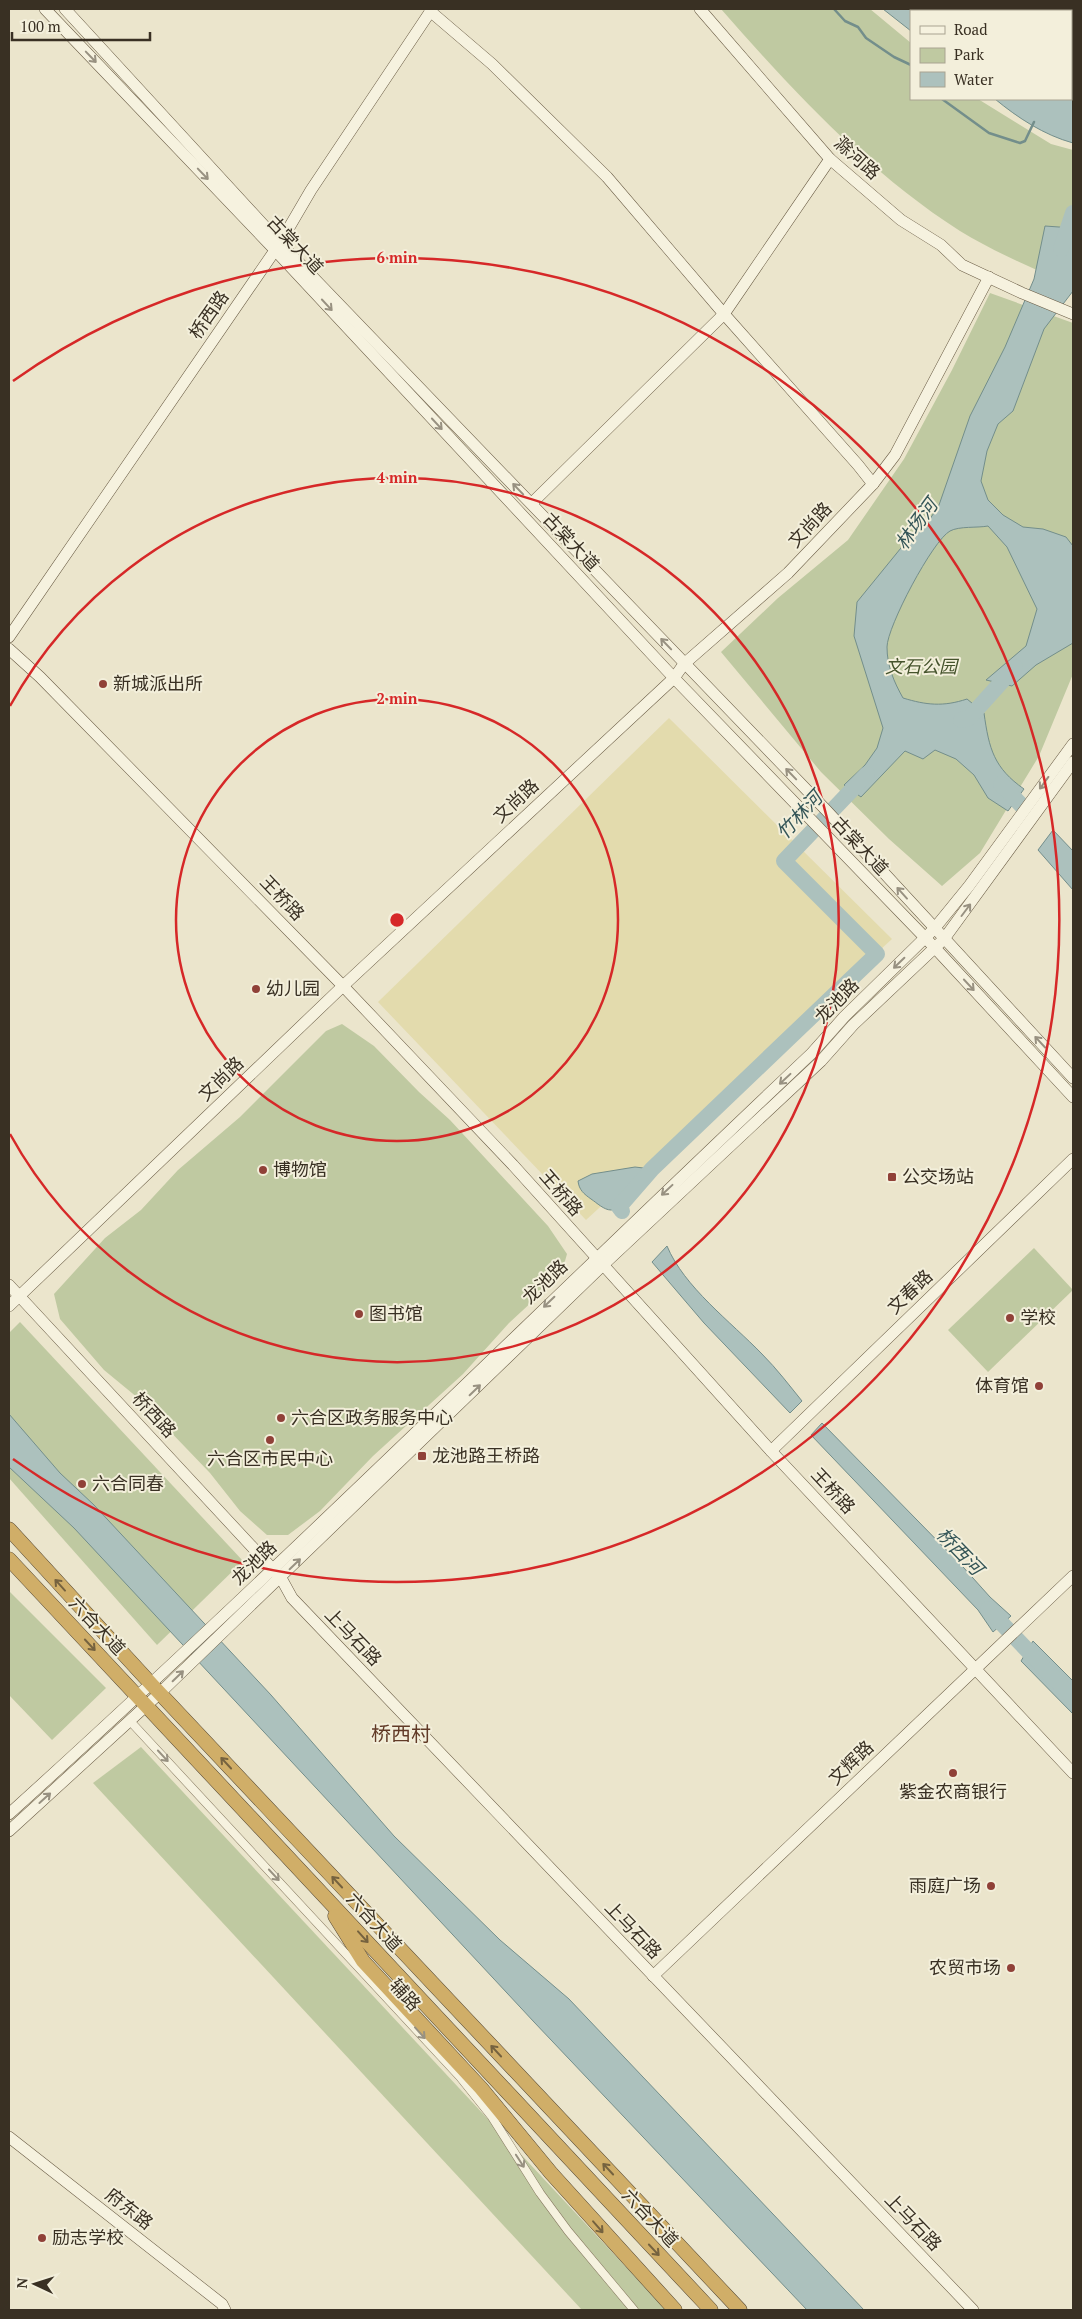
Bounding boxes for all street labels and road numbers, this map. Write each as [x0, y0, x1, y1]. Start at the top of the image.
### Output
street label: 滁河路 [830, 130, 886, 184]
street label: 古棠大道 [262, 210, 329, 279]
street label: 桥西路 [183, 285, 233, 343]
street label: 文尚路 [782, 496, 836, 552]
street label: 古棠大道 [538, 507, 605, 576]
street label: 文尚路 [487, 773, 543, 827]
street label: 古棠大道 [827, 811, 894, 880]
street label: 王桥路 [255, 870, 310, 925]
street label: 龙池路 [809, 973, 864, 1028]
street label: 文尚路 [193, 1051, 248, 1106]
street label: 王桥路 [535, 1164, 589, 1221]
street label: 龙池路 [517, 1254, 572, 1309]
street label: 文春路 [882, 1264, 937, 1319]
street label: 桥西路 [128, 1386, 182, 1442]
street label: 王桥路 [807, 1462, 861, 1518]
street label: 龙池路 [226, 1535, 281, 1590]
street label: 六合大道 [64, 1591, 131, 1660]
street label: 上马石路 [320, 1602, 387, 1671]
street label: 文辉路 [823, 1735, 878, 1790]
street label: 六合大道 [342, 1887, 408, 1956]
street label: 上马石路 [600, 1895, 667, 1964]
street label: 辅路 [385, 1973, 427, 2016]
street label: 府东路 [101, 2182, 158, 2234]
street label: 六合大道 [617, 2183, 684, 2252]
street label: 上马石路 [880, 2187, 947, 2256]

